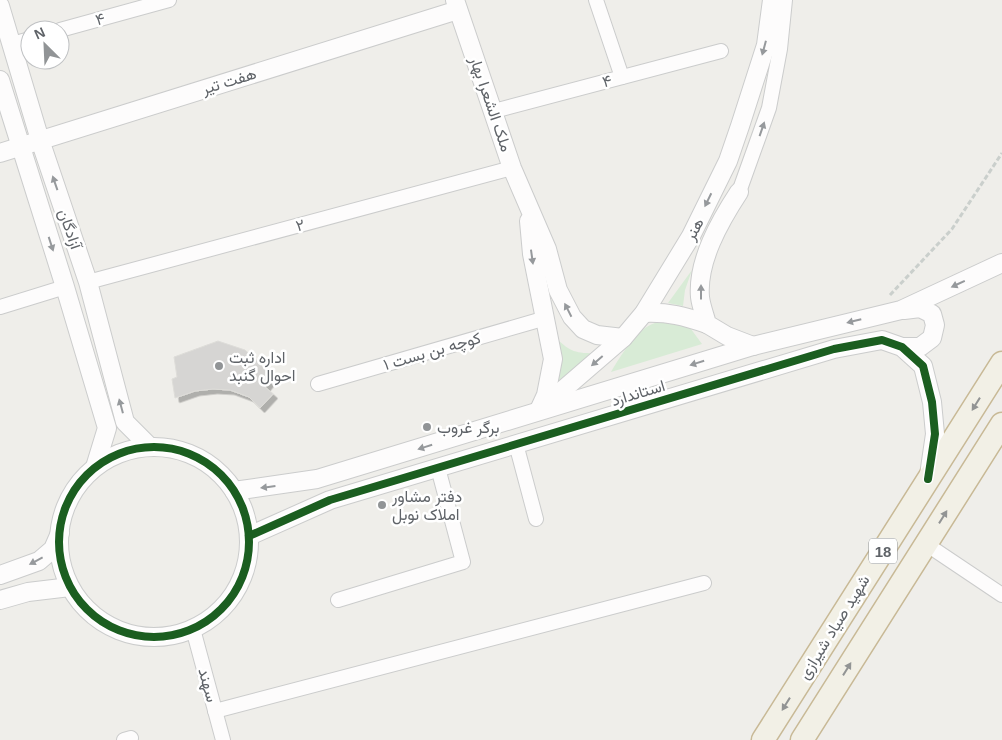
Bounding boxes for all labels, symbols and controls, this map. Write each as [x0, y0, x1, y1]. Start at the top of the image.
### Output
street label: ۴ [93, 10, 107, 28]
north arrow [20, 20, 70, 70]
text: N [32, 24, 48, 42]
one-way arrow [760, 41, 768, 56]
street label: ملک الشعرا بهار [465, 53, 515, 155]
street label: هفت تیر [199, 65, 259, 99]
street label: ۴ [600, 72, 614, 90]
one-way arrow [759, 122, 766, 137]
one-way arrow [51, 176, 58, 191]
one-way arrow [704, 193, 712, 207]
street label: آزادگان [53, 207, 85, 253]
street label: هنر [681, 215, 709, 245]
street label: ۲ [294, 216, 306, 234]
one-way arrow [48, 236, 56, 251]
one-way arrow [529, 249, 537, 265]
one-way arrow [951, 281, 965, 289]
one-way arrow [697, 284, 705, 300]
one-way arrow [564, 302, 572, 317]
one-way arrow [846, 317, 861, 325]
street label: کوچه بن بست ۱ [381, 329, 483, 376]
place label: اداره ثبت احوال گنبد [229, 349, 295, 386]
one-way arrow [591, 355, 603, 367]
marker: اداره ثبت احوال گنبد [213, 360, 225, 372]
one-way arrow [690, 360, 705, 368]
street label: استاندارد [609, 377, 668, 411]
one-way arrow [971, 397, 981, 410]
one-way arrow [117, 399, 125, 414]
place label: برگر غروب [437, 419, 500, 438]
marker: برگر غروب [421, 421, 433, 433]
one-way arrow [417, 443, 432, 451]
one-way arrow [259, 483, 275, 491]
place label: دفتر مشاور املاک نوبل [391, 488, 462, 525]
marker: دفتر مشاور املاک نوبل [376, 499, 388, 511]
one-way arrow [938, 510, 948, 524]
road number: 18 [869, 538, 897, 564]
one-way arrow [29, 557, 43, 565]
street label: شهید صیاد شیرازی [795, 572, 875, 683]
one-way arrow [842, 663, 852, 676]
street label: سهند [193, 666, 221, 704]
one-way arrow [781, 697, 791, 710]

